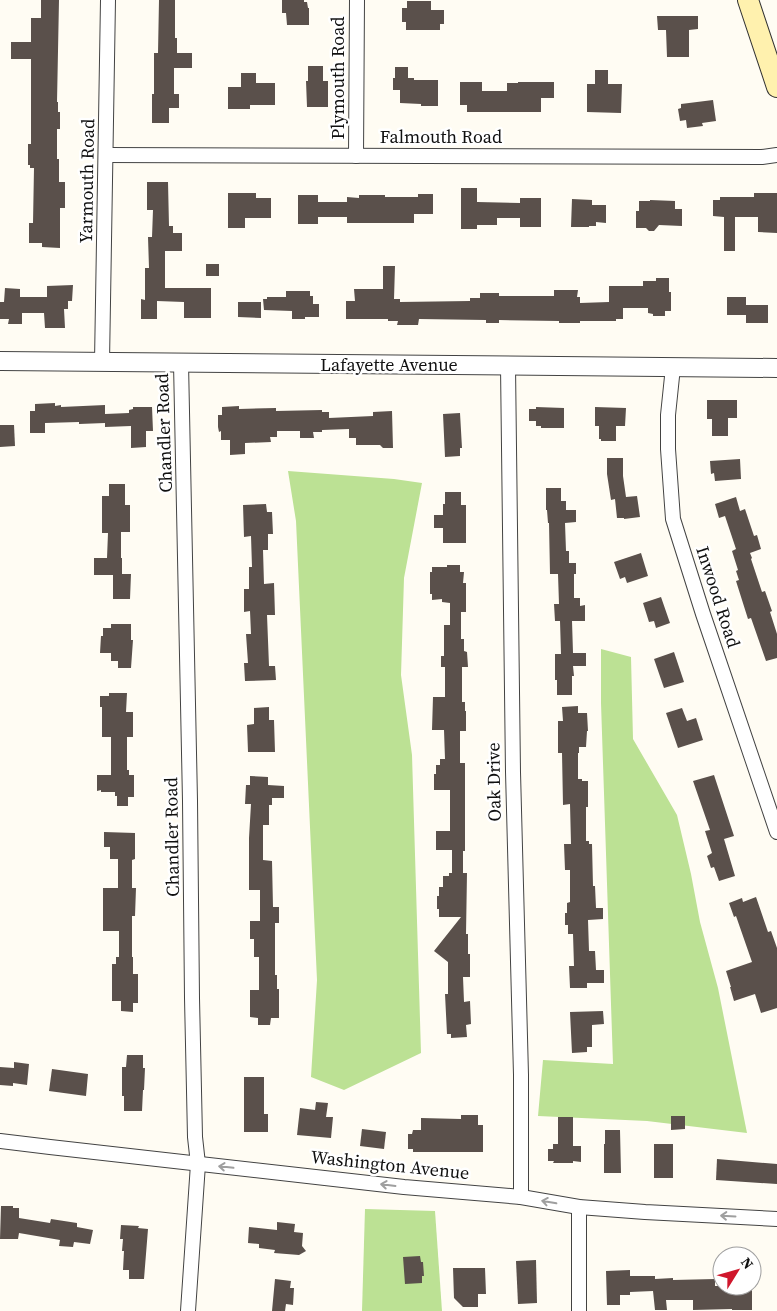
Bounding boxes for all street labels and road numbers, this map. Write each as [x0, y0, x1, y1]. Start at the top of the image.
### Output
street label: Plymouth Road [325, 16, 350, 140]
street label: Yarmouth Road [73, 118, 100, 244]
street label: Falmouth Road [380, 124, 502, 149]
street label: Lafayette Avenue [320, 352, 458, 377]
street label: Chandler Road [149, 373, 178, 493]
street label: Inwood Road [690, 543, 747, 651]
street label: Oak Drive [480, 742, 507, 822]
street label: Chandler Road [158, 777, 185, 897]
street label: Washington Avenue [310, 1144, 471, 1185]

